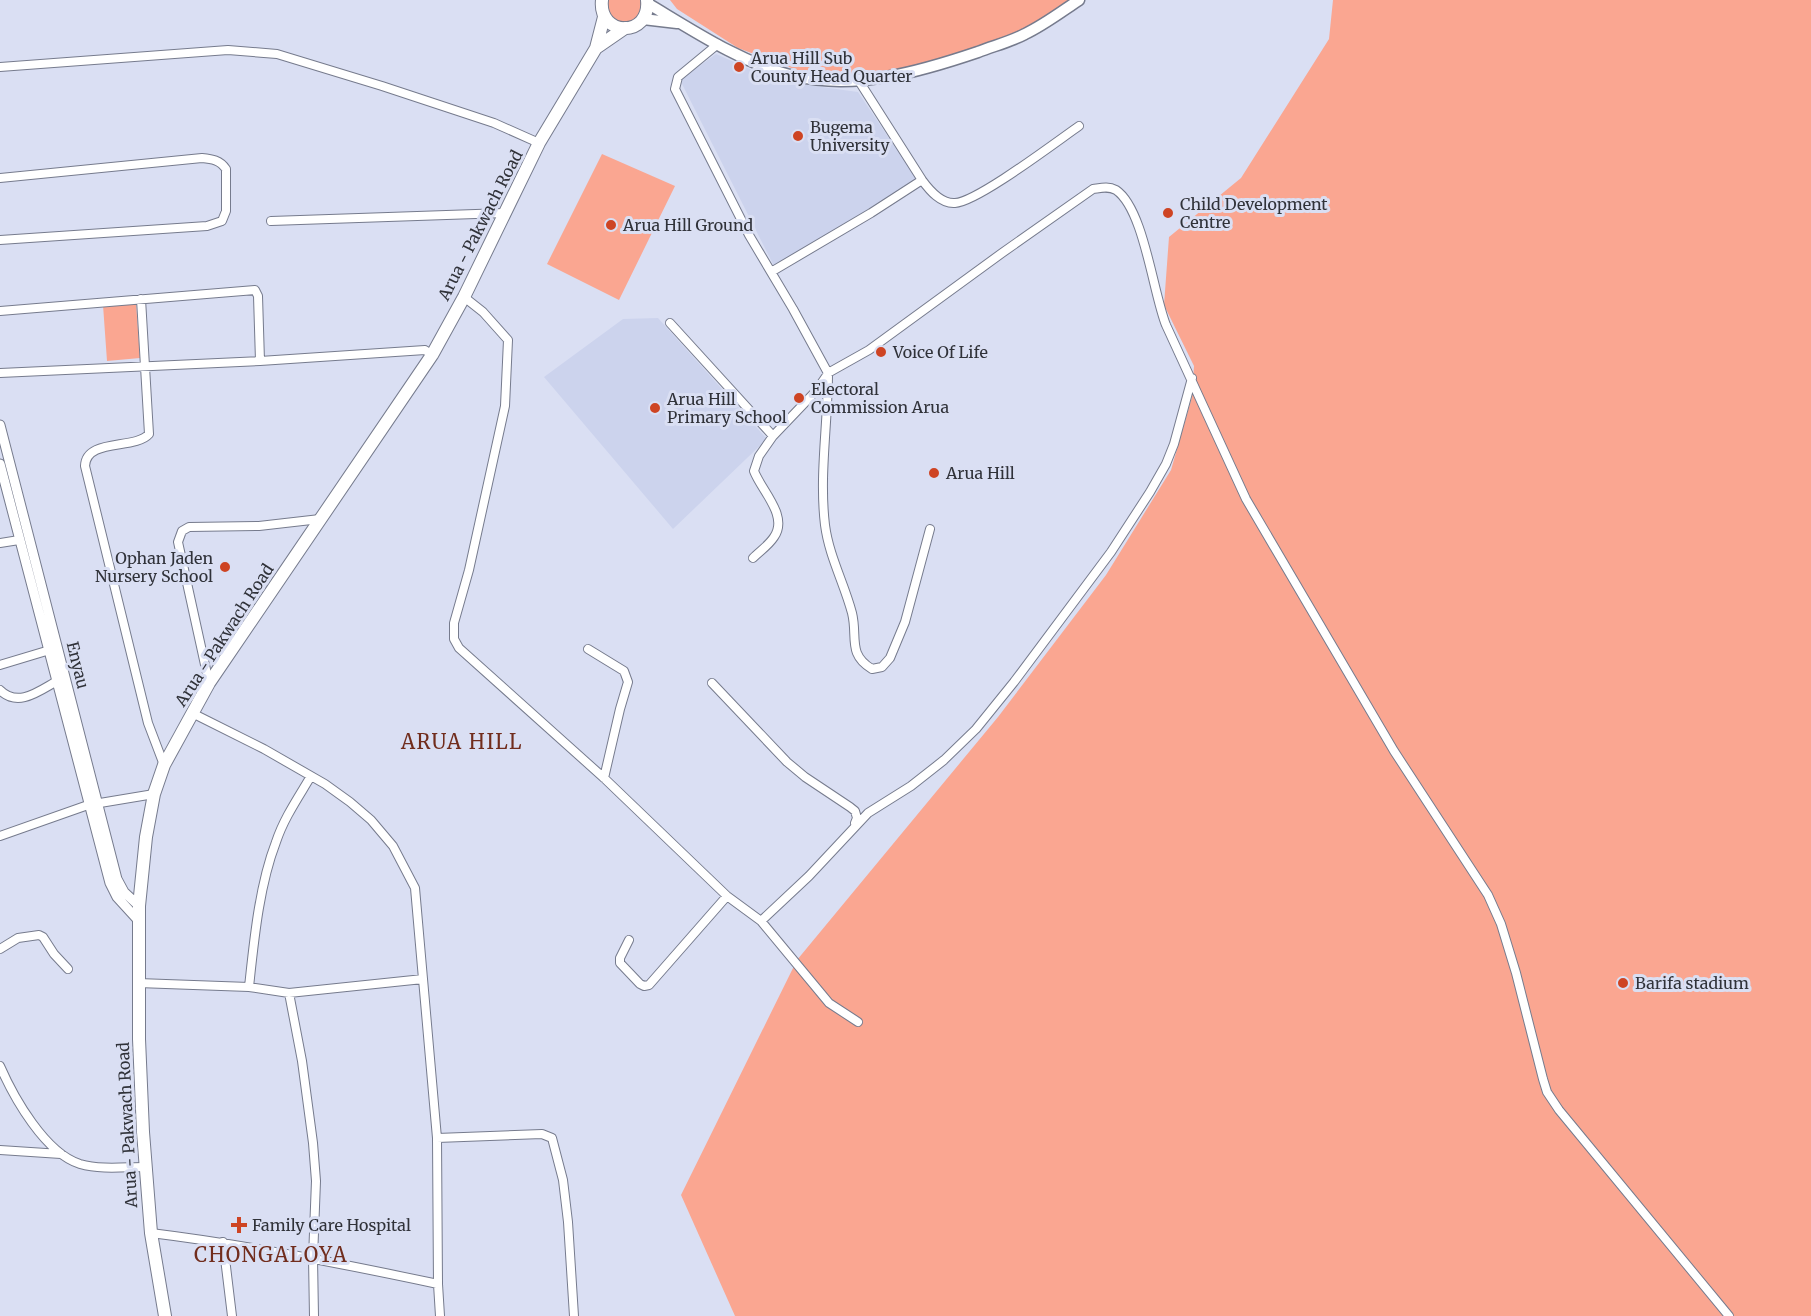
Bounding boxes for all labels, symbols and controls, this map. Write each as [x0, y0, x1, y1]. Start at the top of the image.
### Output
place label: Arua Hill Sub County Head Quarter [750, 48, 913, 86]
marker: Arua Hill Sub County Head Quarter [732, 60, 746, 74]
place label: Bugema University [810, 117, 890, 155]
marker: Bugema University [791, 129, 805, 143]
street label: Arua - Pakwach Road [433, 146, 527, 304]
place label: Child Development Centre [1180, 194, 1328, 232]
marker: Child Development Centre [1161, 206, 1175, 220]
place label: Arua Hill Ground [622, 215, 754, 235]
marker: Arua Hill Ground [604, 218, 618, 232]
place label: Voice Of Life [892, 342, 988, 362]
marker: Voice Of Life [874, 345, 888, 359]
place label: Electoral Commission Arua [811, 379, 949, 417]
place label: Arua Hill Primary School [666, 389, 787, 427]
marker: Electoral Commission Arua [792, 391, 806, 405]
marker: Arua Hill Primary School [648, 401, 662, 415]
place label: Arua Hill [945, 463, 1015, 483]
marker: Arua Hill [927, 466, 941, 480]
place label: Ophan Jaden Nursery School [95, 548, 213, 586]
street label: Arua - Pakwach Road [170, 560, 278, 711]
marker: Ophan Jaden Nursery School [218, 560, 232, 574]
street label: Enyau [62, 639, 94, 691]
district label: ARUA HILL [400, 729, 523, 754]
place label: Barifa stadium [1635, 973, 1749, 993]
marker: Barifa stadium [1616, 976, 1630, 990]
street label: Arua - Pakwach Road [113, 1041, 141, 1209]
place label: Family Care Hospital [252, 1215, 411, 1235]
marker: Family Care Hospital [230, 1216, 248, 1234]
district label: CHONGALOYA [194, 1242, 348, 1267]

